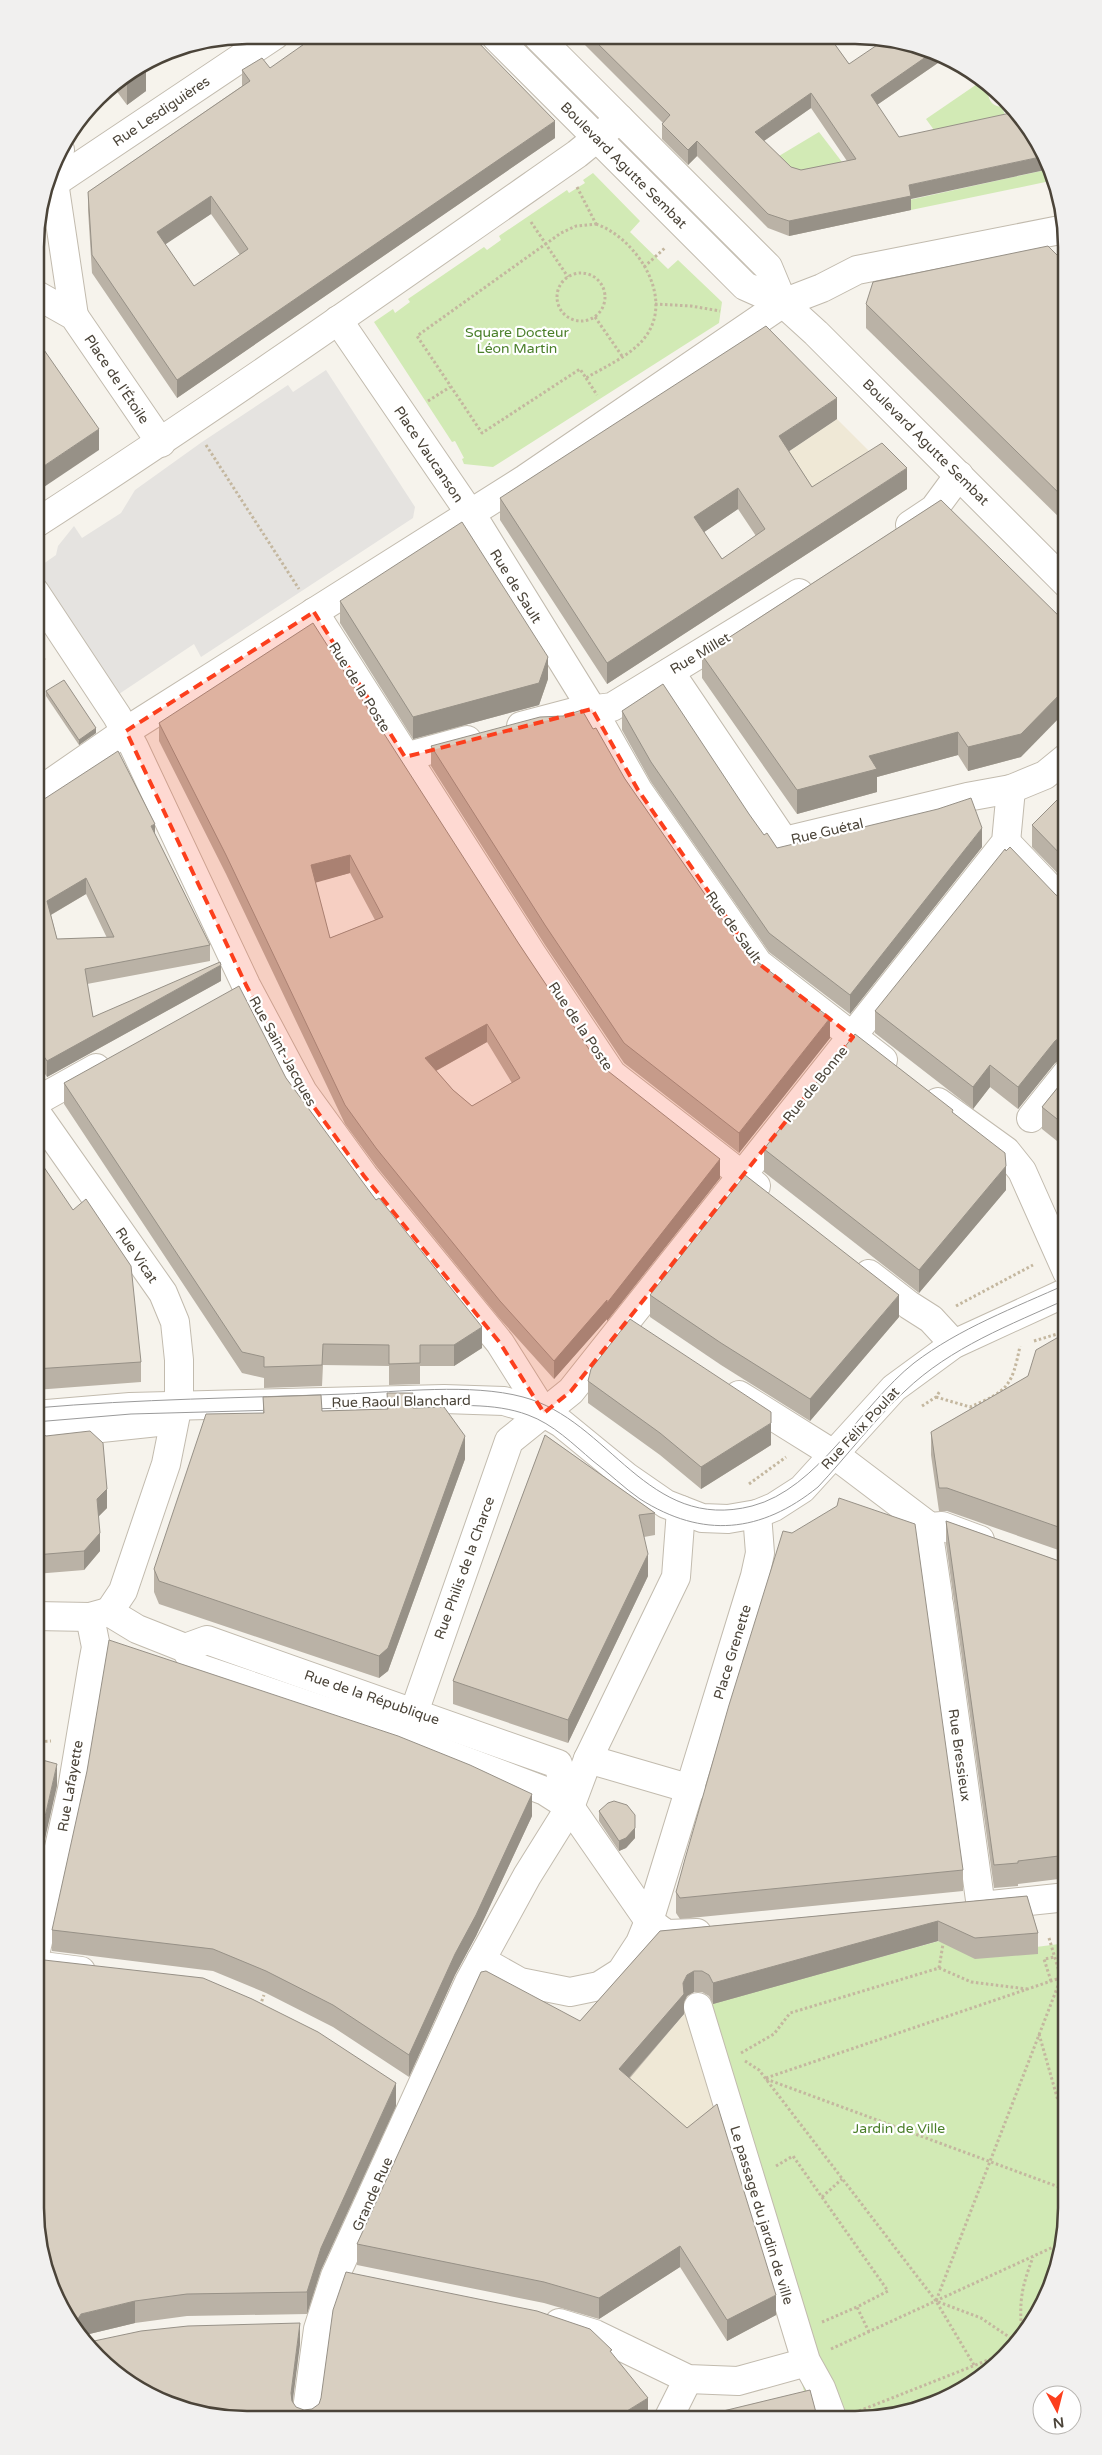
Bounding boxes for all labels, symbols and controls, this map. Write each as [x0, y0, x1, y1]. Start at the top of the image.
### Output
street label: Rue Lesdiguières [109, 72, 213, 150]
street label: Boulevard Agutte Sembat [557, 99, 691, 233]
park label: Square Docteur Léon Martin [465, 324, 570, 357]
street label: Place de l'Étoile [80, 331, 153, 427]
street label: Boulevard Agutte Sembat [859, 376, 993, 510]
street label: Place Vaucanson [390, 403, 467, 506]
street label: Rue de Sault [486, 546, 545, 627]
street label: Rue Millet [667, 629, 734, 678]
street label: Rue de la Poste [325, 639, 394, 736]
street label: Rue Guétal [789, 815, 865, 848]
street label: Rue de Sault [702, 888, 766, 967]
street label: Rue de la Poste [545, 979, 616, 1074]
street label: Rue Saint-Jacques [245, 993, 320, 1110]
street label: Rue de Bonne [779, 1043, 851, 1126]
street label: Rue Vicat [112, 1224, 162, 1287]
street label: Rue Félix Poulat [818, 1383, 903, 1473]
street label: Rue Raoul Blanchard [331, 1392, 471, 1411]
street label: Rue Philis de la Charce [431, 1494, 498, 1642]
street label: Place Grenette [710, 1603, 755, 1702]
street label: Rue de la République [302, 1666, 442, 1729]
street label: Rue Bressieux [945, 1708, 974, 1803]
street label: Rue Lafayette [54, 1739, 87, 1833]
park label: Jardin de Ville [853, 2120, 945, 2137]
street label: Le passage du jardin de ville [726, 2124, 797, 2307]
street label: Grande Rue [349, 2155, 396, 2234]
north arrow [1032, 2385, 1082, 2435]
text: N [1052, 2413, 1065, 2432]

